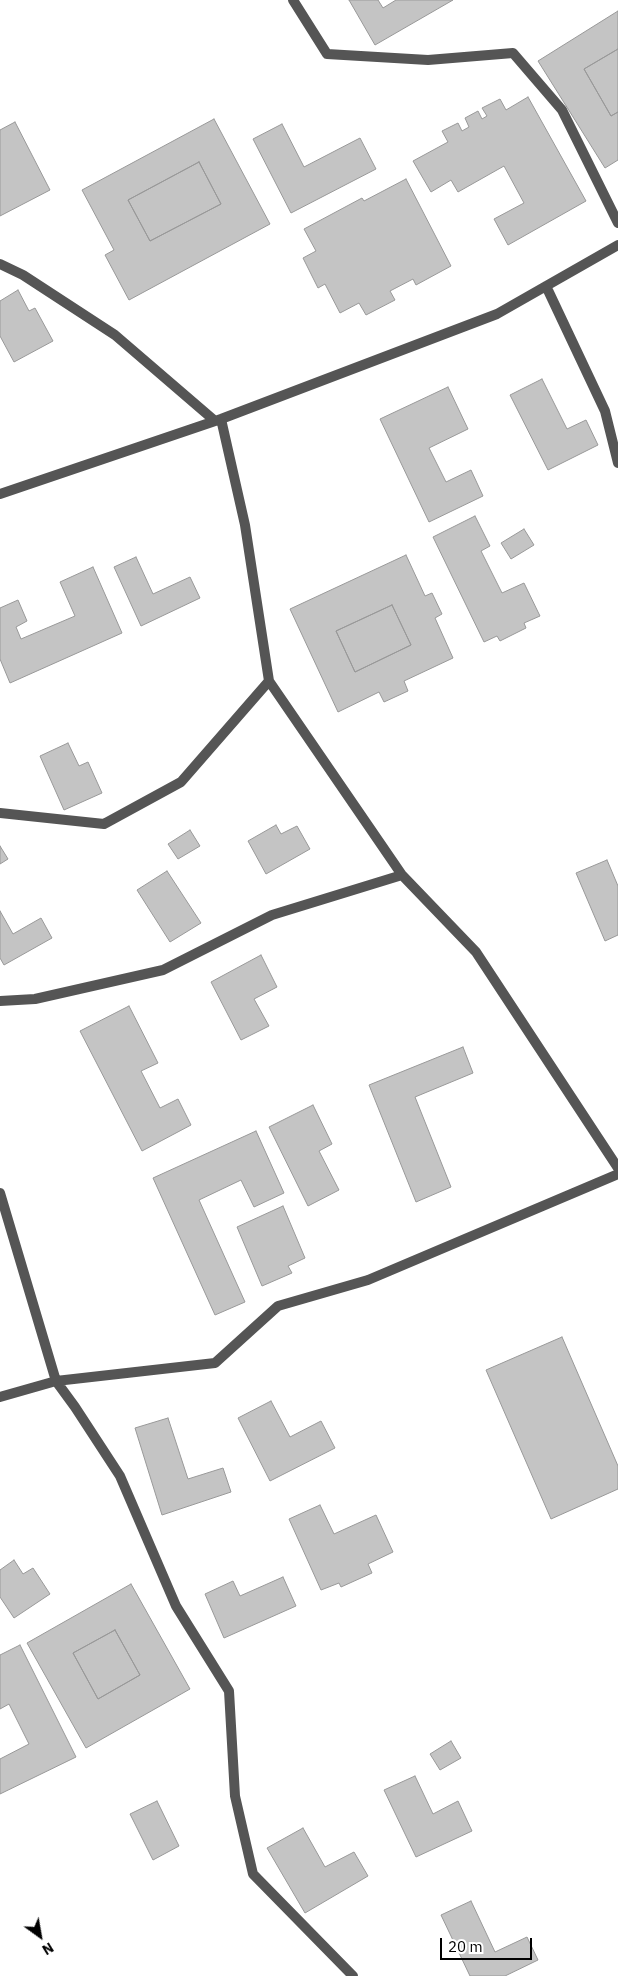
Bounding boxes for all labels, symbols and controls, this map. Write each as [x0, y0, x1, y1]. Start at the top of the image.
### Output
north arrow [15, 1911, 65, 1961]
scale bar [443, 1928, 536, 1960]
text: 20 m [448, 1937, 483, 1956]
text: N [39, 1938, 57, 1959]

